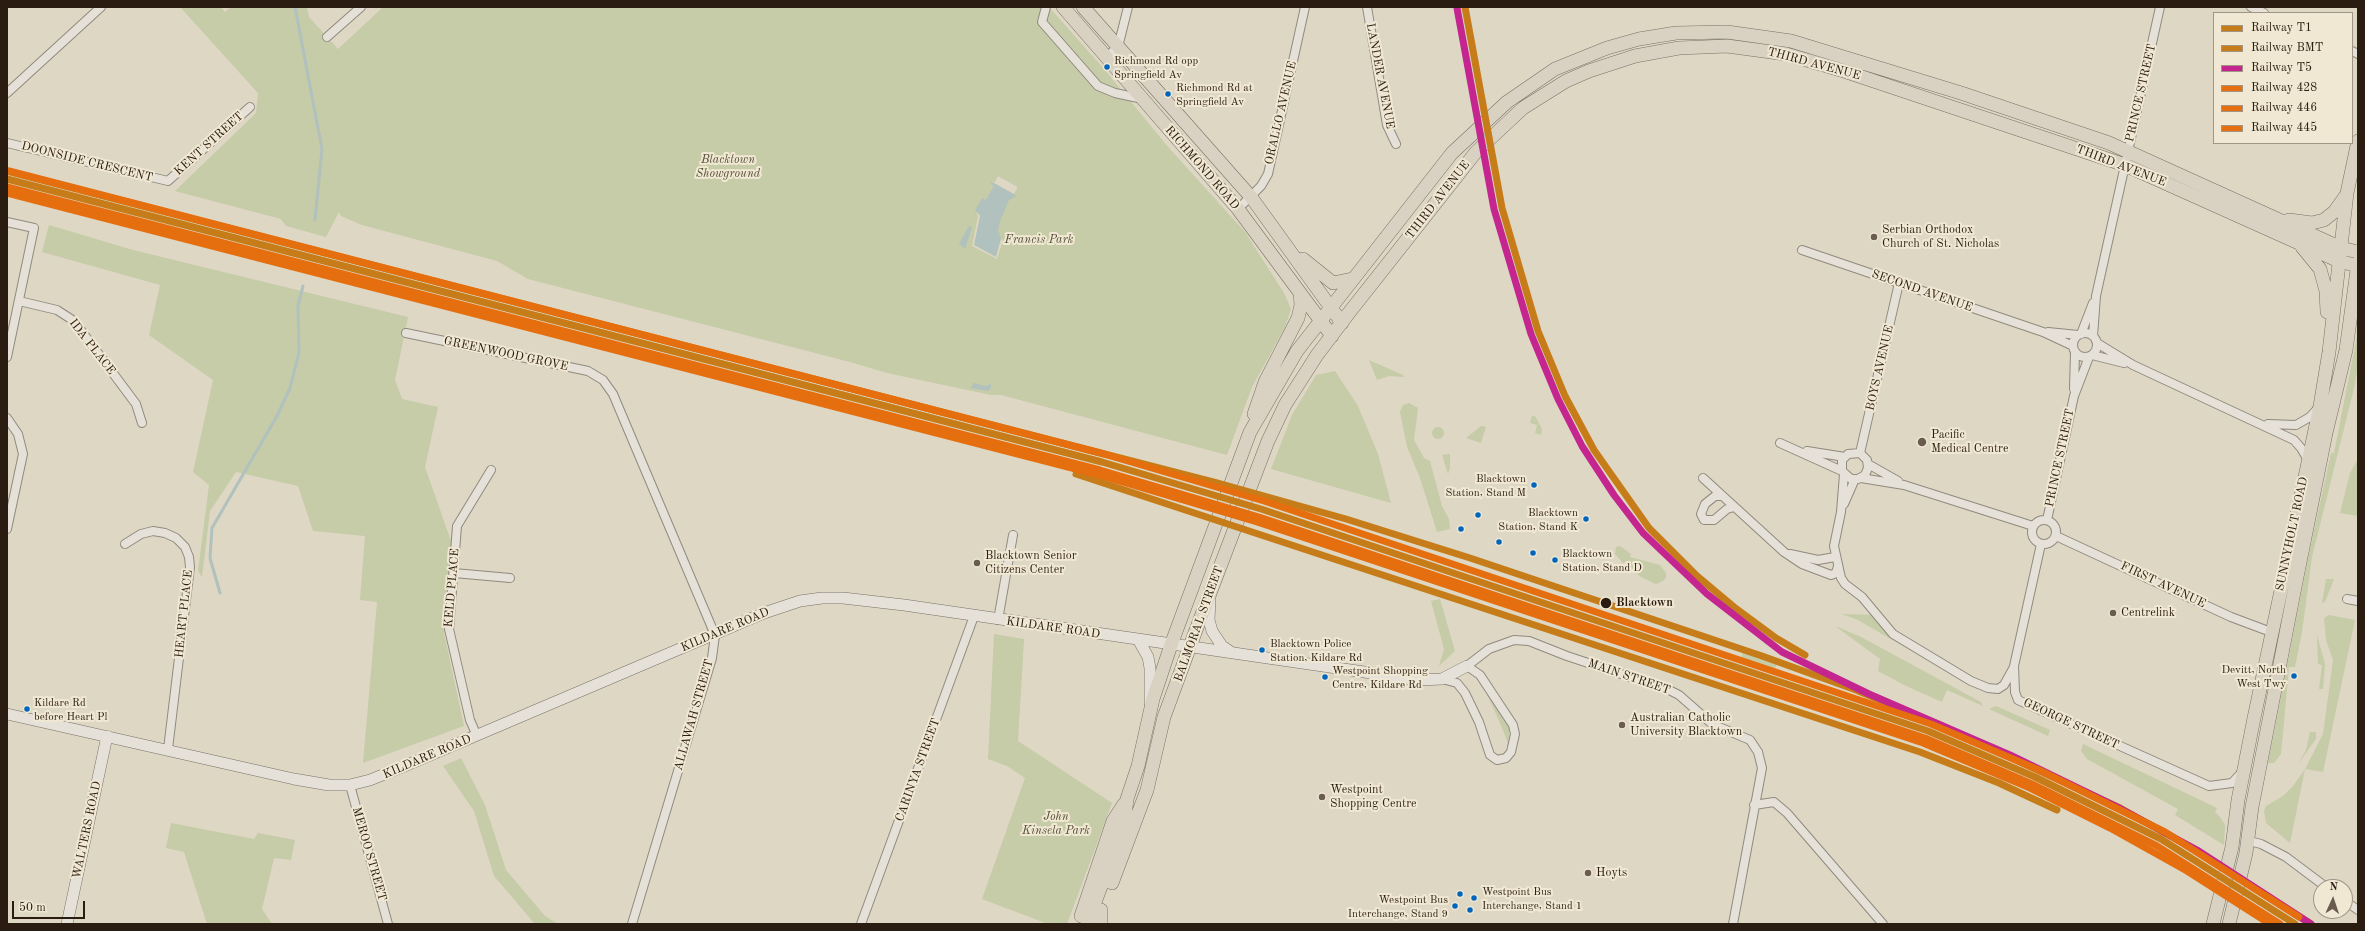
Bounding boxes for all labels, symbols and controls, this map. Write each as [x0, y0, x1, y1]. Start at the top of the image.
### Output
legend [2213, 12, 2353, 144]
street label: LANDER AVENUE [1363, 22, 1397, 130]
text: Railway T1 [2251, 22, 2312, 34]
text: Railway BMT [2251, 42, 2323, 54]
street label: PRINCE STREET [2123, 43, 2159, 143]
street label: THIRD AVENUE [1766, 45, 1862, 83]
place label: Richmond Rd opp Springfield Av [1114, 54, 1198, 80]
street label: ORALLO AVENUE [1262, 60, 1300, 166]
marker: Richmond Rd opp Springfield Av [1102, 62, 1112, 72]
text: Railway T5 [2251, 62, 2312, 74]
place label: Richmond Rd at Springfield Av [1176, 81, 1253, 107]
text: Railway 428 [2251, 82, 2317, 94]
marker: Richmond Rd at Springfield Av [1163, 89, 1173, 99]
text: Railway 446 [2251, 102, 2317, 114]
street label: KENT STREET [171, 109, 247, 179]
text: Railway 445 [2251, 122, 2317, 134]
street label: RICHMOND ROAD [1162, 123, 1242, 213]
street label: DOONSIDE CRESCENT [20, 139, 154, 185]
street label: THIRD AVENUE [2074, 142, 2168, 190]
park label: Blacktown Showground [696, 153, 760, 181]
street label: THIRD AVENUE [1403, 158, 1473, 242]
place label: Serbian Orthodox Church of St. Nicholas [1882, 223, 1999, 251]
marker: Serbian Orthodox Church of St. Nicholas [1869, 232, 1879, 242]
park label: Francis Park [1005, 233, 1073, 247]
street label: SECOND AVENUE [1870, 267, 1974, 315]
street label: IDA PLACE [66, 316, 118, 378]
street label: BOYS AVENUE [1863, 324, 1897, 412]
street label: GREENWOOD GROVE [442, 334, 570, 374]
street label: PRINCE STREET [2043, 408, 2077, 508]
place label: Pacific Medical Centre [1931, 428, 2009, 456]
marker: Pacific Medical Centre [1916, 436, 1928, 448]
place label: Blacktown Station, Stand M [1445, 472, 1526, 498]
street label: SUNNYHOLT ROAD [2273, 476, 2311, 592]
marker: Blacktown Station, Stand M [1529, 480, 1539, 490]
place label: Blacktown Station, Stand K [1498, 506, 1578, 532]
unlabelled marker [1473, 510, 1483, 520]
marker: Blacktown Station, Stand K [1581, 514, 1591, 524]
unlabelled marker [1456, 524, 1466, 534]
unlabelled marker [1494, 537, 1504, 547]
place label: Blacktown Station, Stand D [1562, 547, 1642, 573]
street label: KELD PLACE [441, 548, 463, 628]
unlabelled marker [1528, 548, 1538, 558]
place label: Blacktown Senior Citizens Center [985, 549, 1077, 577]
marker: Blacktown Station, Stand D [1550, 555, 1560, 565]
marker: Blacktown Senior Citizens Center [972, 558, 982, 568]
street label: FIRST AVENUE [2118, 559, 2208, 611]
street label: BALMORAL STREET [1171, 564, 1227, 684]
street label: HEART PLACE [172, 569, 196, 659]
marker: Blacktown [1599, 596, 1613, 610]
place label: Blacktown [1616, 596, 1673, 610]
street label: KILDARE ROAD [679, 605, 771, 655]
place label: Centrelink [2121, 606, 2175, 620]
marker: Centrelink [2108, 608, 2118, 618]
street label: KILDARE ROAD [1005, 614, 1101, 642]
place label: Blacktown Police Station, Kildare Rd [1270, 637, 1362, 663]
marker: Blacktown Police Station, Kildare Rd [1257, 645, 1267, 655]
street label: MAIN STREET [1586, 656, 1672, 698]
street label: ALLAWAH STREET [671, 658, 717, 772]
place label: Devitt, North West Twy [2221, 663, 2286, 689]
place label: Westpoint Shopping Centre, Kildare Rd [1332, 664, 1428, 690]
marker: Devitt, North West Twy [2289, 671, 2299, 681]
marker: Westpoint Shopping Centre, Kildare Rd [1320, 672, 1330, 682]
place label: Kildare Rd before Heart Pl [34, 696, 107, 722]
street label: GEORGE STREET [2021, 696, 2121, 752]
marker: Kildare Rd before Heart Pl [22, 704, 32, 714]
place label: Australian Catholic University Blacktown [1630, 711, 1742, 739]
street label: CARINYA STREET [893, 716, 943, 824]
marker: Australian Catholic University Blacktown [1617, 720, 1627, 730]
street label: KILDARE ROAD [381, 732, 473, 782]
street label: WALTERS ROAD [70, 780, 104, 880]
place label: Westpoint Shopping Centre [1330, 783, 1417, 811]
marker: Westpoint Shopping Centre [1317, 792, 1327, 802]
street label: MEROO STREET [349, 805, 389, 903]
park label: John Kinsela Park [1022, 810, 1090, 838]
place label: Hoyts [1596, 866, 1627, 880]
marker: Hoyts [1583, 868, 1593, 878]
north arrow [2313, 879, 2353, 919]
text: N [2329, 882, 2338, 893]
place label: Westpoint Bus Interchange, Stand 1 [1482, 885, 1582, 911]
unlabelled marker [1455, 889, 1465, 899]
scale bar [14, 893, 87, 919]
place label: Westpoint Bus Interchange, Stand 9 [1348, 893, 1448, 919]
marker: Westpoint Bus Interchange, Stand 1 [1469, 893, 1479, 903]
marker: Westpoint Bus Interchange, Stand 9 [1450, 901, 1460, 911]
text: 50 m [19, 902, 46, 914]
unlabelled marker [1465, 905, 1475, 915]

